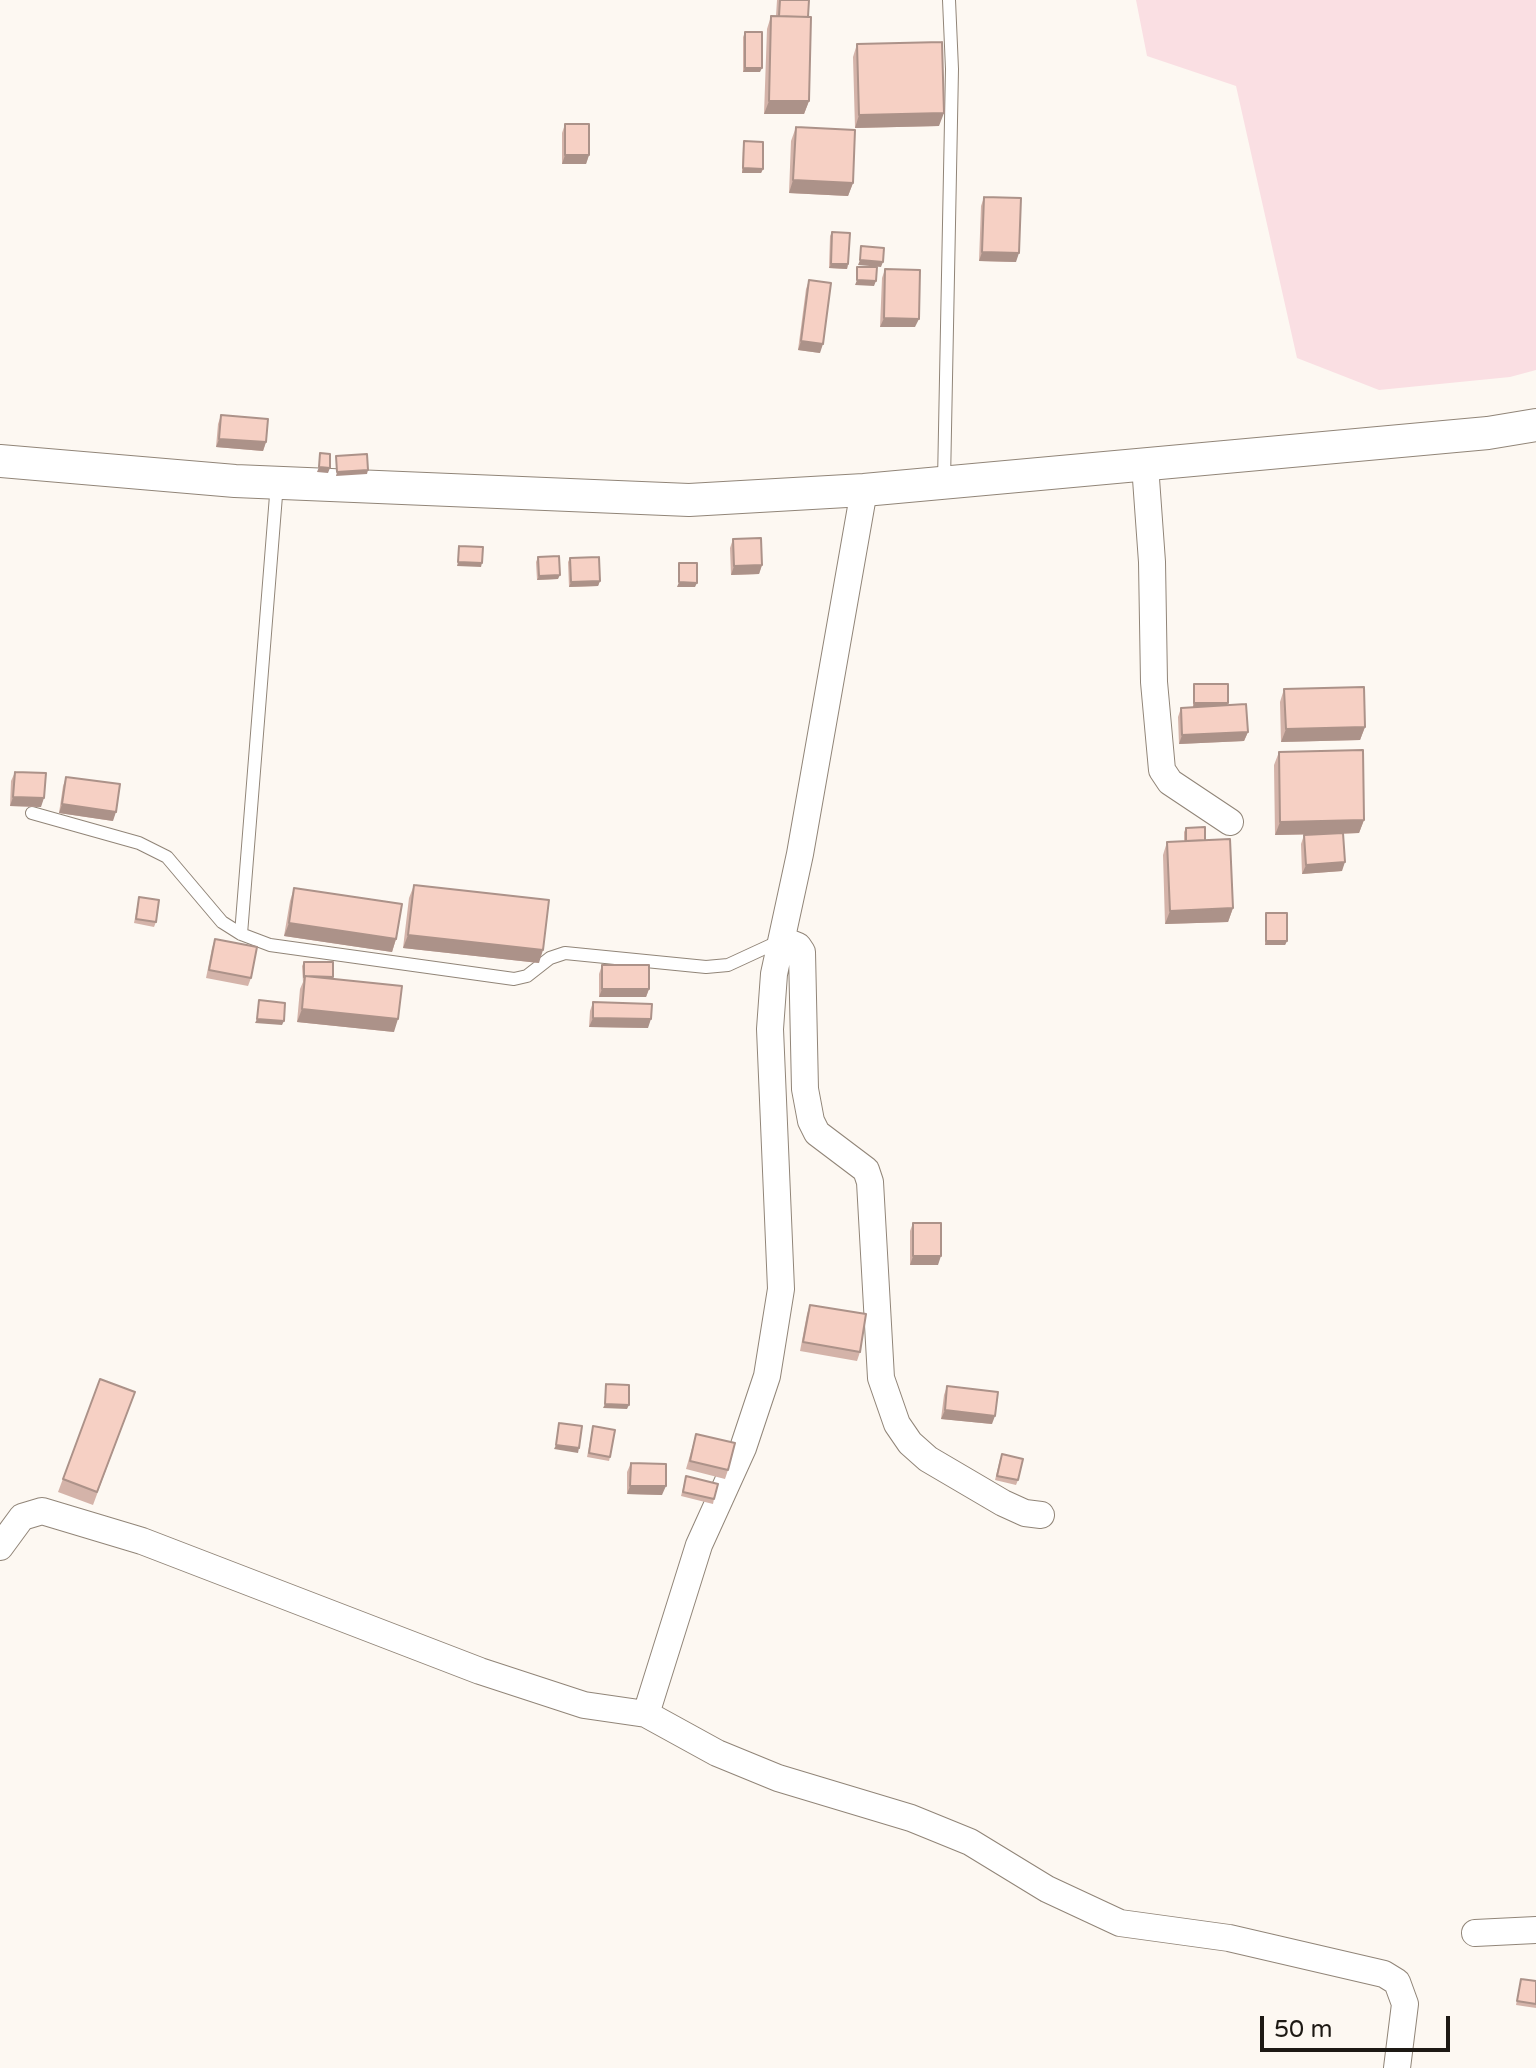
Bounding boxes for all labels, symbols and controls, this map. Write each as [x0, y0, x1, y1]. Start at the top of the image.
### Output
scale bar [1264, 2000, 1454, 2050]
text: 50 m [1274, 2015, 1332, 2044]

